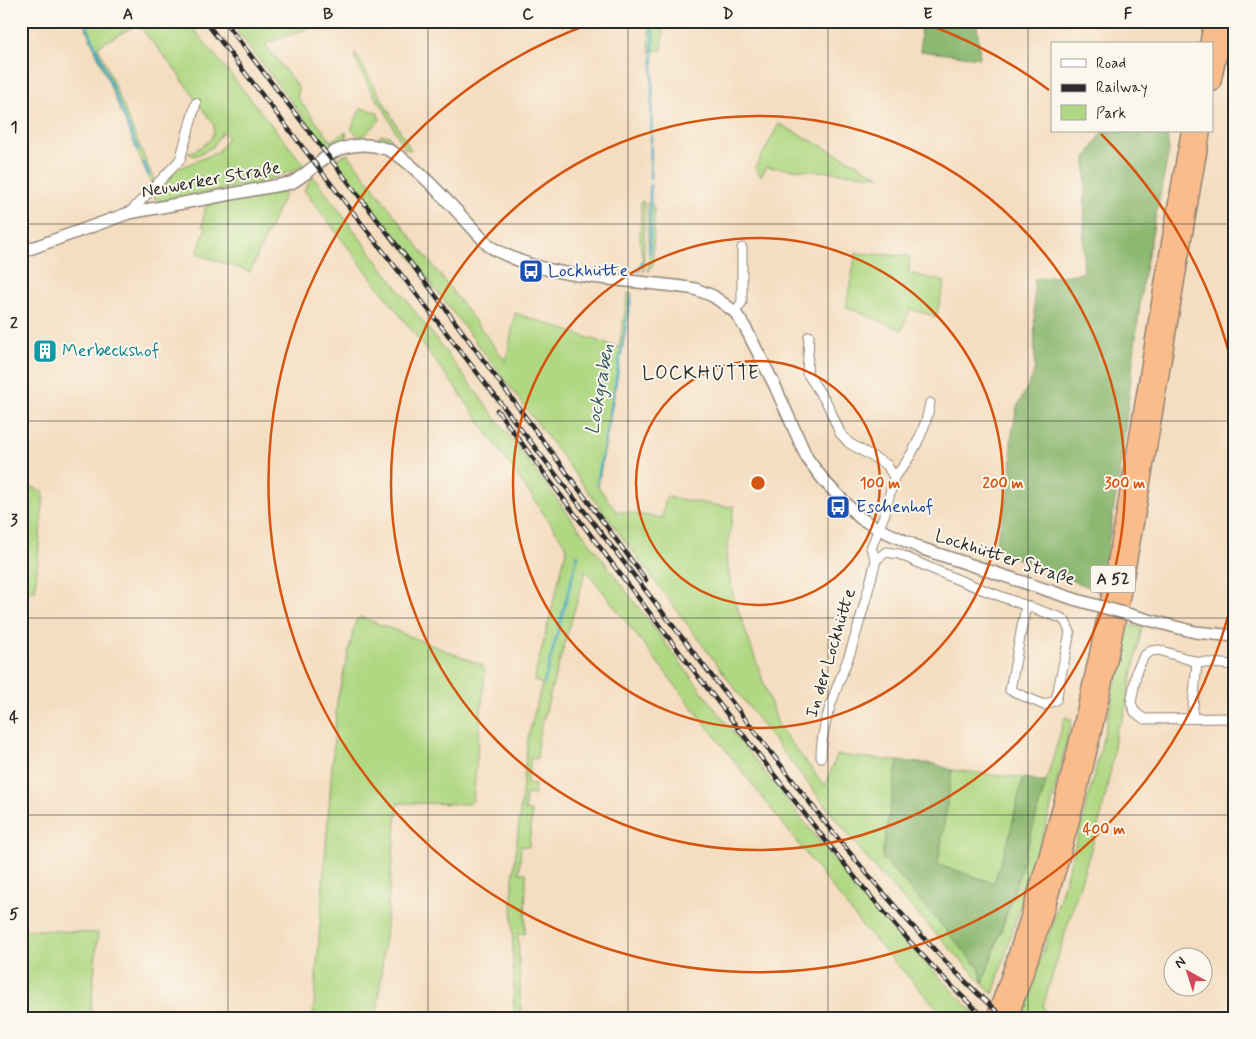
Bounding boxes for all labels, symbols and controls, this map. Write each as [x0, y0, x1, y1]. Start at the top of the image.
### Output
text: A [123, 4, 133, 25]
text: B [323, 4, 333, 25]
text: C [522, 4, 534, 25]
text: D [722, 4, 734, 25]
text: E [923, 4, 933, 25]
text: F [1124, 4, 1133, 25]
legend [1051, 42, 1214, 132]
text: Road [1096, 54, 1126, 74]
text: Railway [1096, 78, 1148, 98]
text: Park [1096, 104, 1126, 124]
text: 1 [10, 117, 18, 138]
street label: Neuwerker Straße [139, 156, 283, 204]
bus stop icon: Lockhütte [518, 258, 544, 284]
place label: Lockhütte [548, 259, 628, 283]
text: 2 [10, 313, 18, 334]
building icon: Merbeckshof [32, 338, 58, 364]
place label: Merbeckshof [62, 339, 160, 363]
water label: Lockgraben [580, 342, 620, 436]
district label: LOCKHÜTTE [642, 361, 760, 386]
centre of rings [749, 474, 767, 492]
text: 100 m [860, 474, 900, 494]
text: 200 m [983, 474, 1024, 494]
text: 300 m [1105, 474, 1145, 494]
bus stop icon: Eschenhof [825, 494, 851, 520]
place label: Eschenhof [856, 495, 934, 519]
text: 3 [10, 510, 18, 531]
street label: Lockhütter Straße [932, 524, 1078, 592]
road number: A 52 [1090, 566, 1136, 592]
street label: In der Lockhütte [800, 585, 862, 720]
text: 4 [9, 707, 19, 728]
text: 400 m [1083, 820, 1125, 840]
text: 5 [9, 904, 19, 925]
north arrow [1164, 946, 1214, 996]
text: N [1171, 953, 1190, 973]

